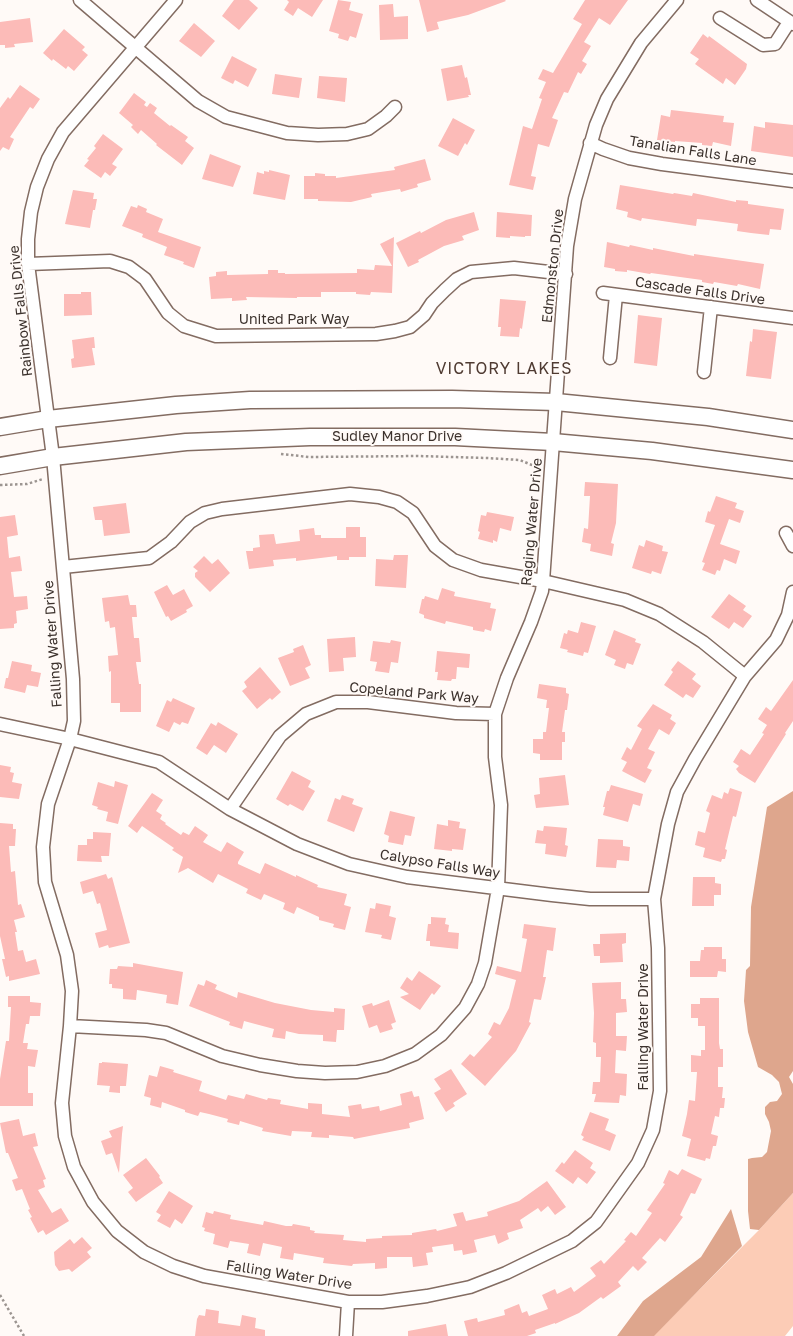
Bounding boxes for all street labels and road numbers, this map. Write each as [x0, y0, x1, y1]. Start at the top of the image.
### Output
street label: Tanalian Falls Lane [628, 133, 758, 169]
street label: Edmonston Drive [539, 208, 567, 324]
street label: Rainbow Falls Drive [6, 245, 36, 377]
street label: Cascade Falls Drive [634, 274, 766, 308]
street label: United Park Way [239, 312, 349, 328]
street label: Sudley Manor Drive [332, 429, 462, 445]
street label: Raging Water Drive [518, 457, 546, 587]
street label: Falling Water Drive [40, 580, 66, 708]
street label: Copeland Park Way [349, 679, 479, 707]
street label: Calypso Falls Way [379, 846, 501, 882]
street label: Falling Water Drive [636, 963, 652, 1091]
street label: Falling Water Drive [225, 1257, 353, 1293]

